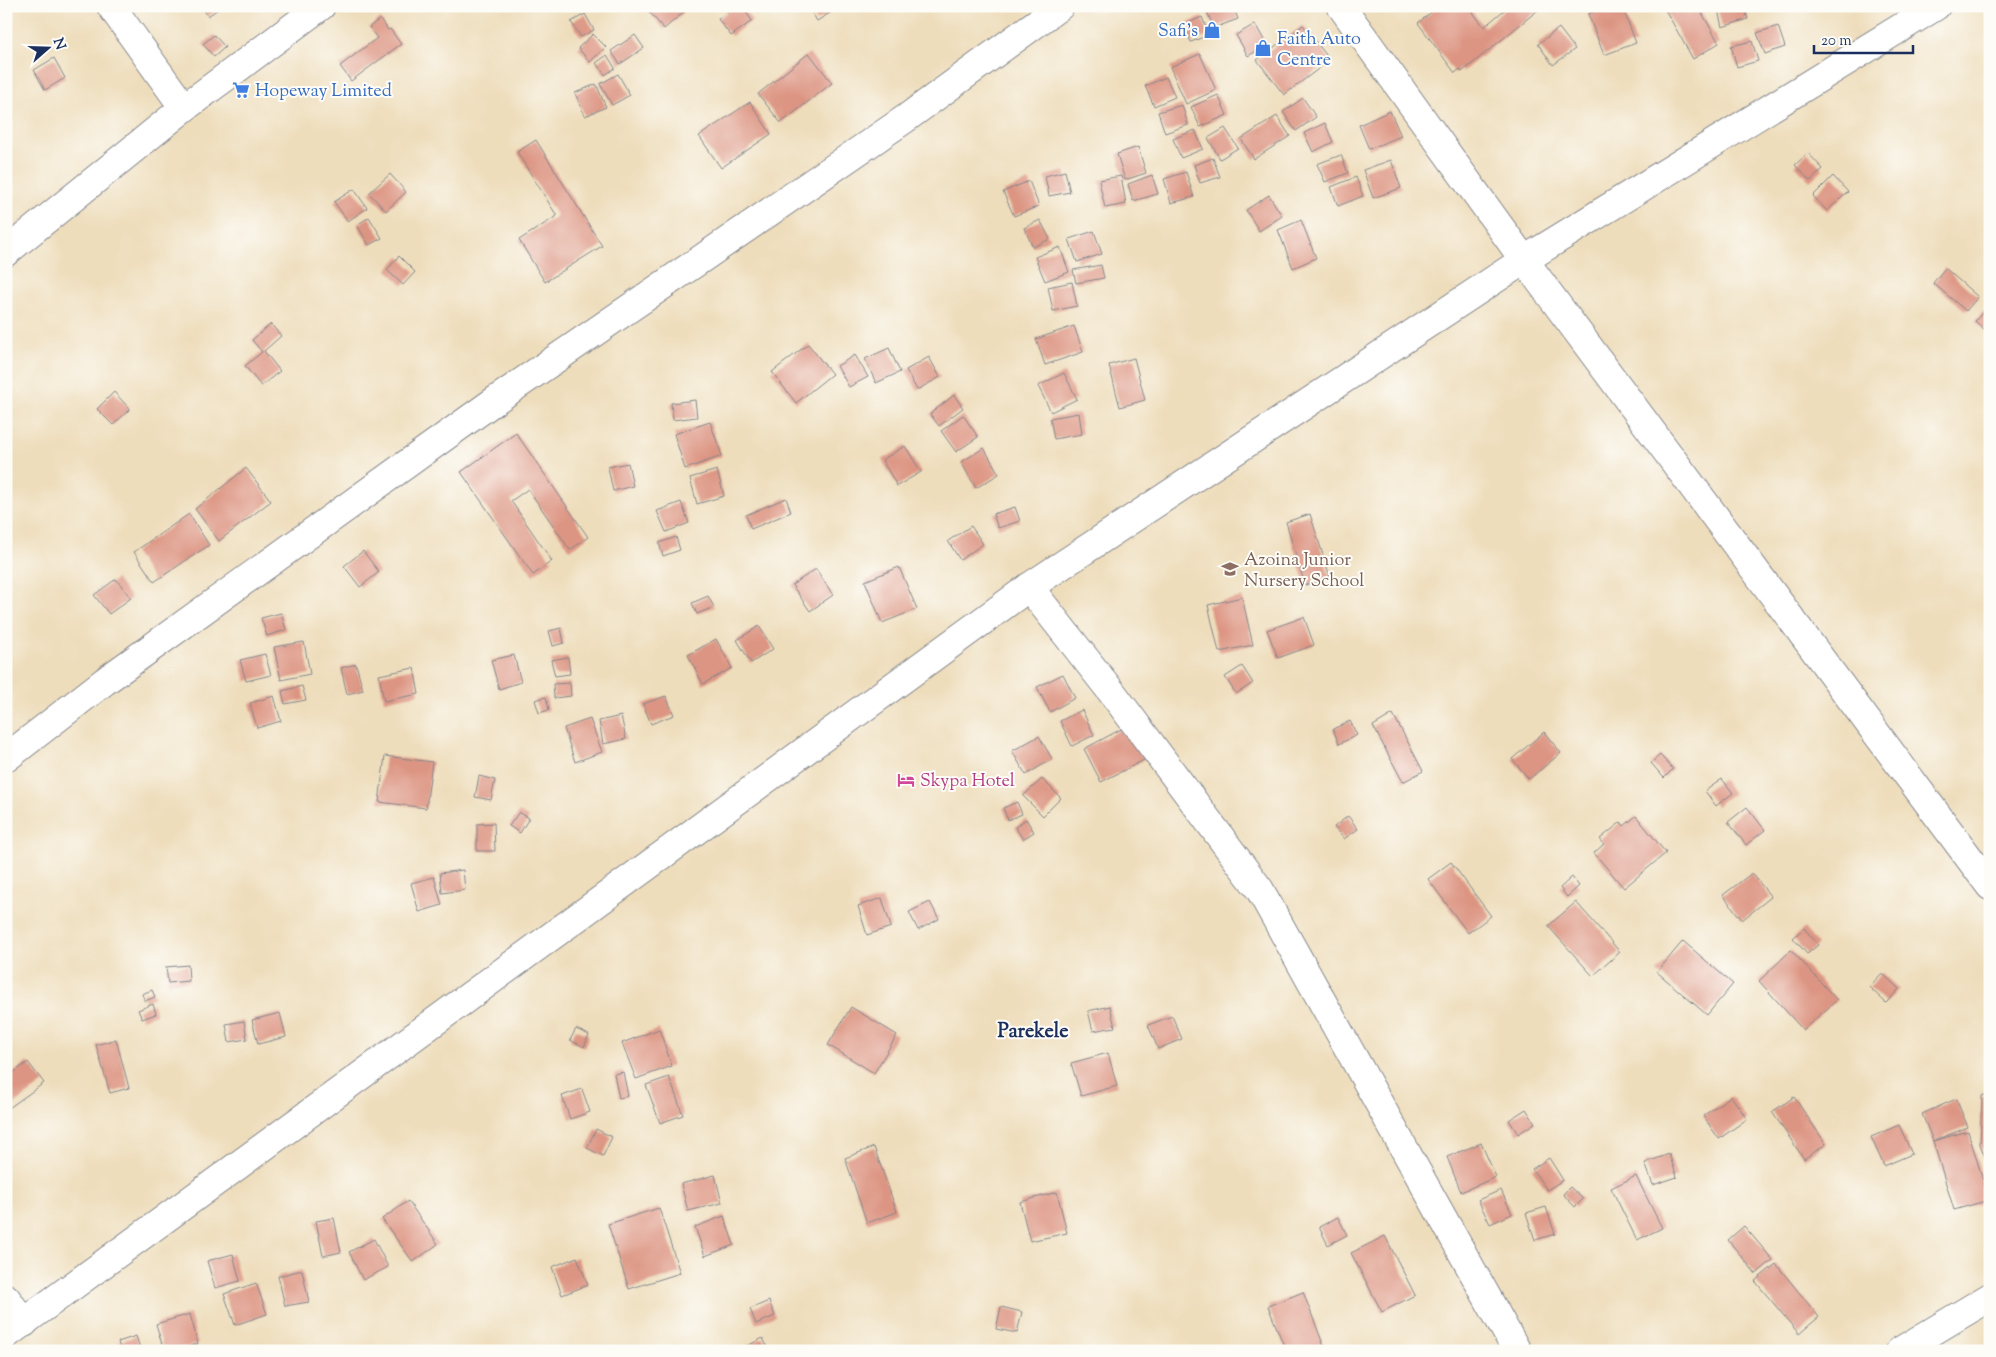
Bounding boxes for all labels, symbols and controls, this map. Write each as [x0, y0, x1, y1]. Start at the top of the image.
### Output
place label: Safi's [1158, 19, 1198, 45]
shop icon: Safi's [1202, 20, 1222, 40]
north arrow [22, 22, 72, 72]
scale bar [1814, 22, 1912, 54]
place label: Faith Auto Centre [1277, 27, 1361, 74]
text: 20 m [1821, 31, 1852, 52]
text: N [47, 36, 70, 53]
shop icon: Faith Auto Centre [1253, 38, 1273, 58]
place label: Hopeway Limited [255, 79, 392, 105]
supermarket icon: Hopeway Limited [231, 80, 251, 100]
place label: Azoina Junior Nursery School [1244, 548, 1364, 595]
school or university icon: Azoina Junior Nursery School [1220, 559, 1240, 579]
place label: Skypa Hotel [920, 769, 1015, 795]
hotel icon: Skypa Hotel [896, 770, 916, 790]
district label: Parekele [997, 1018, 1069, 1047]

